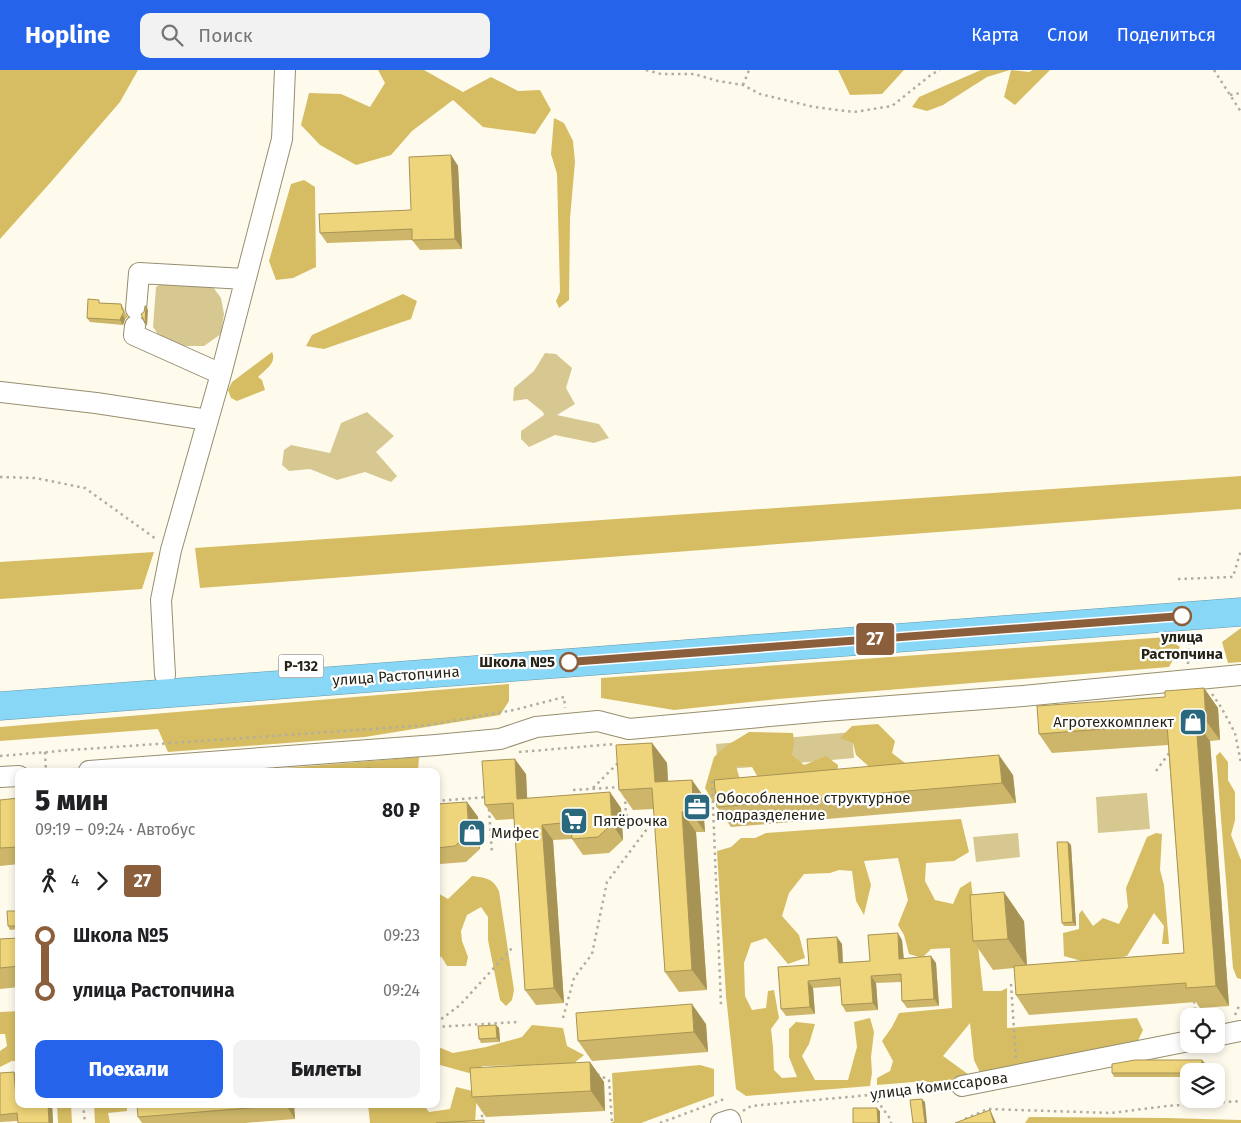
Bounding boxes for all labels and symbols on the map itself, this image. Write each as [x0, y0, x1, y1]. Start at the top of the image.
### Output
marker: улица Растопчина [1172, 606, 1192, 626]
line badge: 27 [852, 623, 898, 655]
place label: улица Растопчина [1141, 628, 1223, 663]
marker: Школа №5 [559, 652, 579, 672]
place label: Школа №5 [479, 653, 555, 671]
road number: Р-132 [278, 654, 324, 678]
street label: улица Растопчина [332, 663, 460, 689]
shop icon: Агротехкомплект [1178, 707, 1208, 737]
place label: Агротехкомплект [1053, 713, 1174, 731]
place label: Обособленное структурное подразделение [716, 789, 910, 824]
office icon: Обособленное структурное подразделение [682, 792, 712, 822]
supermarket icon: Пятёрочка [559, 806, 589, 836]
place label: Пятёрочка [593, 812, 668, 830]
shop icon: Мифес [457, 818, 487, 848]
place label: Мифес [491, 824, 539, 842]
street label: улица Комиссарова [869, 1069, 1009, 1103]

